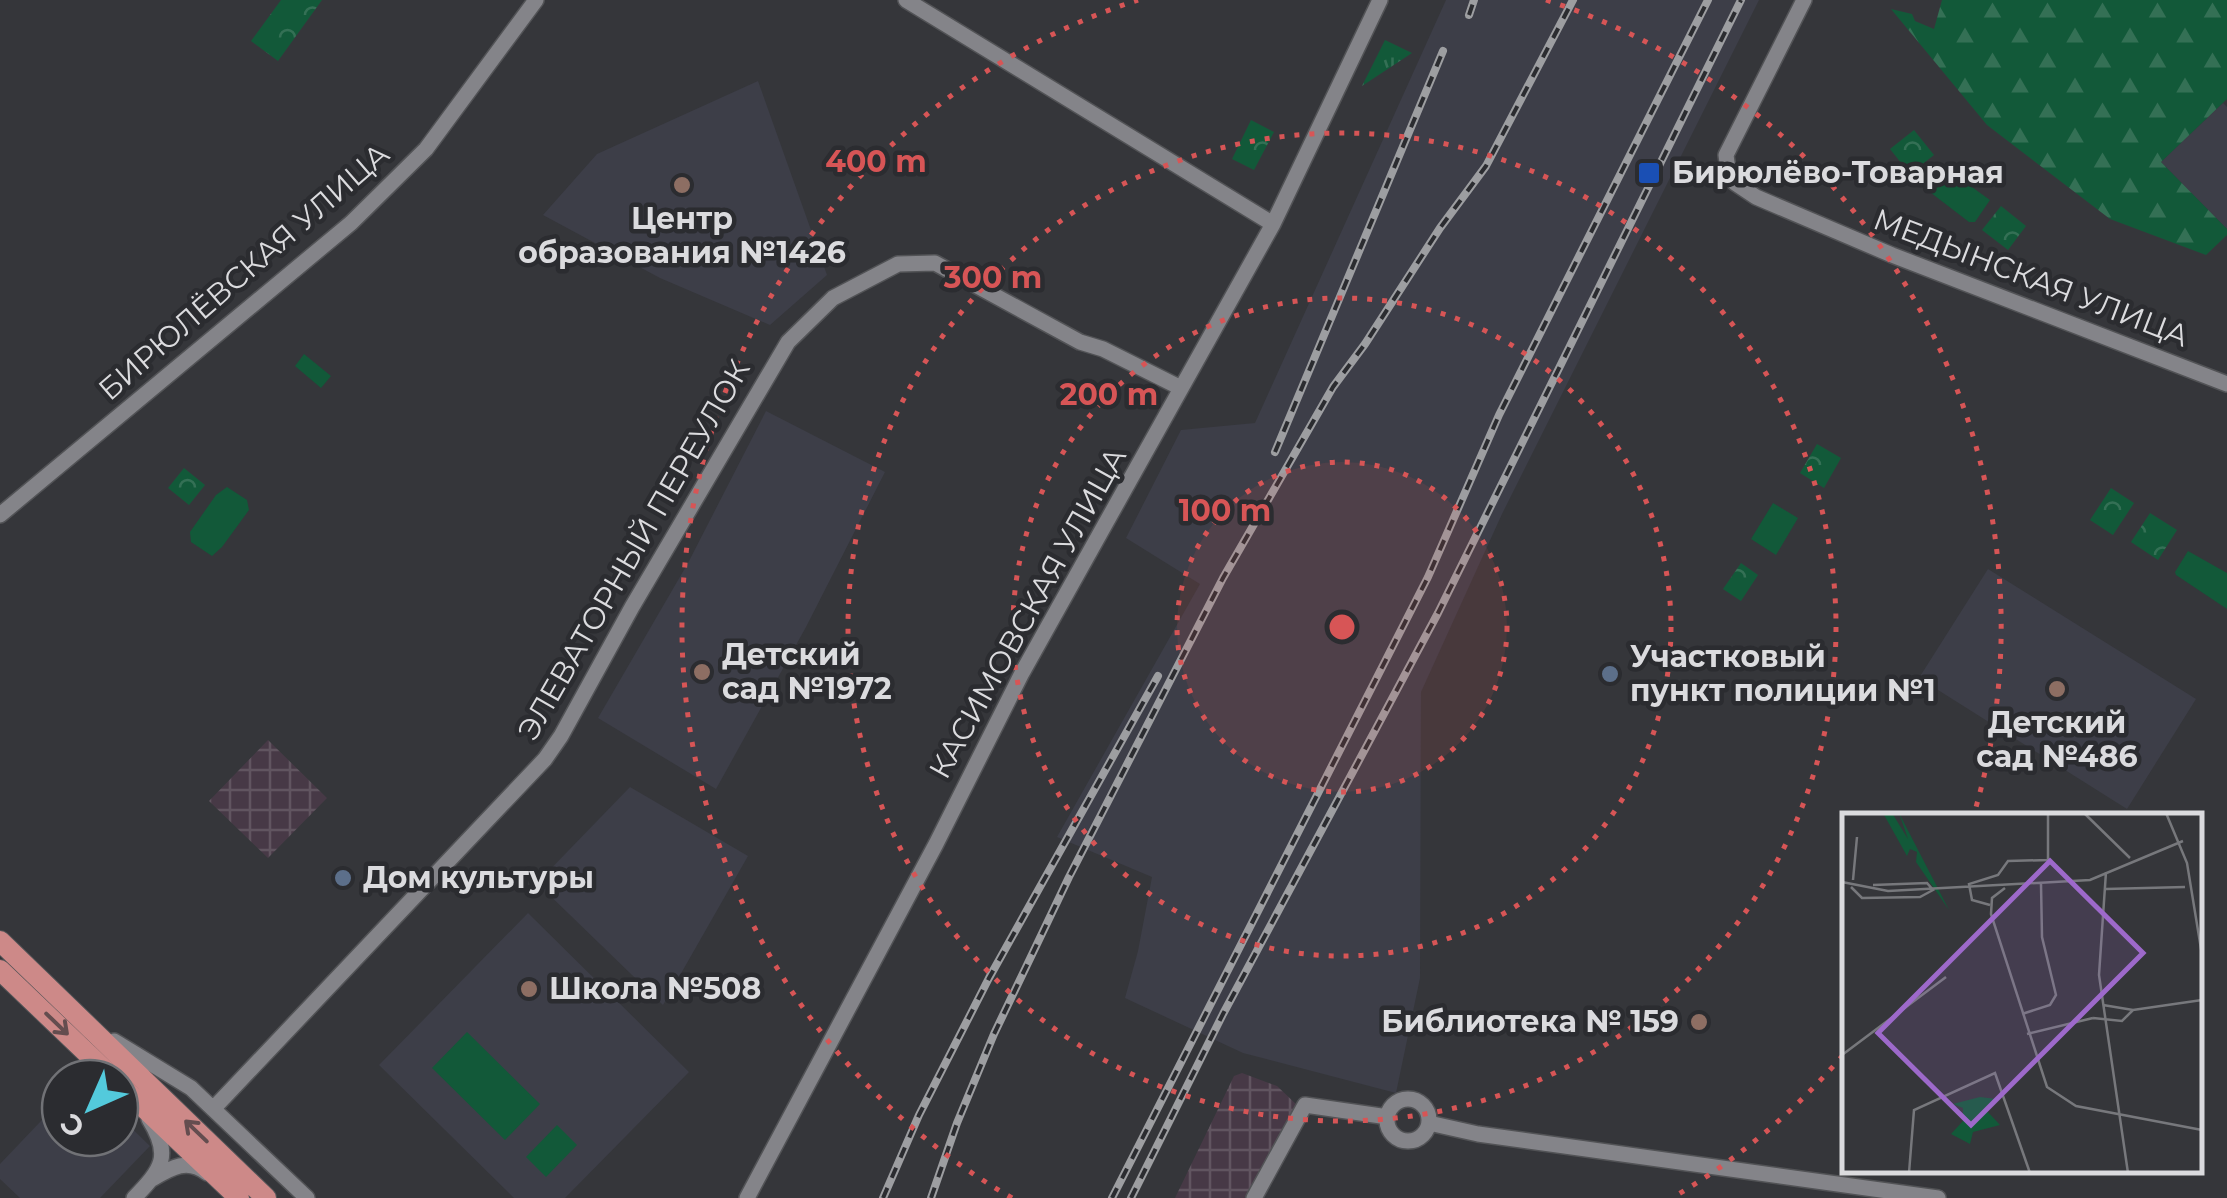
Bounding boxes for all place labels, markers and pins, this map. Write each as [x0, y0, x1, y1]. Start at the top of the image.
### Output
place label: Бирюлёво-Товарная [1672, 154, 2004, 191]
marker: Бирюлёво-Товарная [1636, 160, 1662, 186]
marker: Центр образования №1426 [671, 174, 693, 196]
place label: Центр образования №1426 [518, 200, 846, 271]
centre of rings [1324, 609, 1360, 645]
place label: Детский сад №1972 [722, 636, 892, 707]
place label: Участковый пункт полиции №1 [1630, 638, 1936, 709]
marker: Детский сад №1972 [691, 661, 713, 683]
marker: Участковый пункт полиции №1 [1599, 663, 1621, 685]
marker: Детский сад №486 [2046, 678, 2068, 700]
place label: Детский сад №486 [1976, 704, 2138, 775]
place label: Дом культуры [363, 859, 594, 896]
marker: Дом культуры [332, 867, 354, 889]
place label: Школа №508 [549, 970, 761, 1007]
marker: Школа №508 [518, 978, 540, 1000]
place label: Библиотека № 159 [1381, 1003, 1679, 1040]
marker: Библиотека № 159 [1688, 1011, 1710, 1033]

